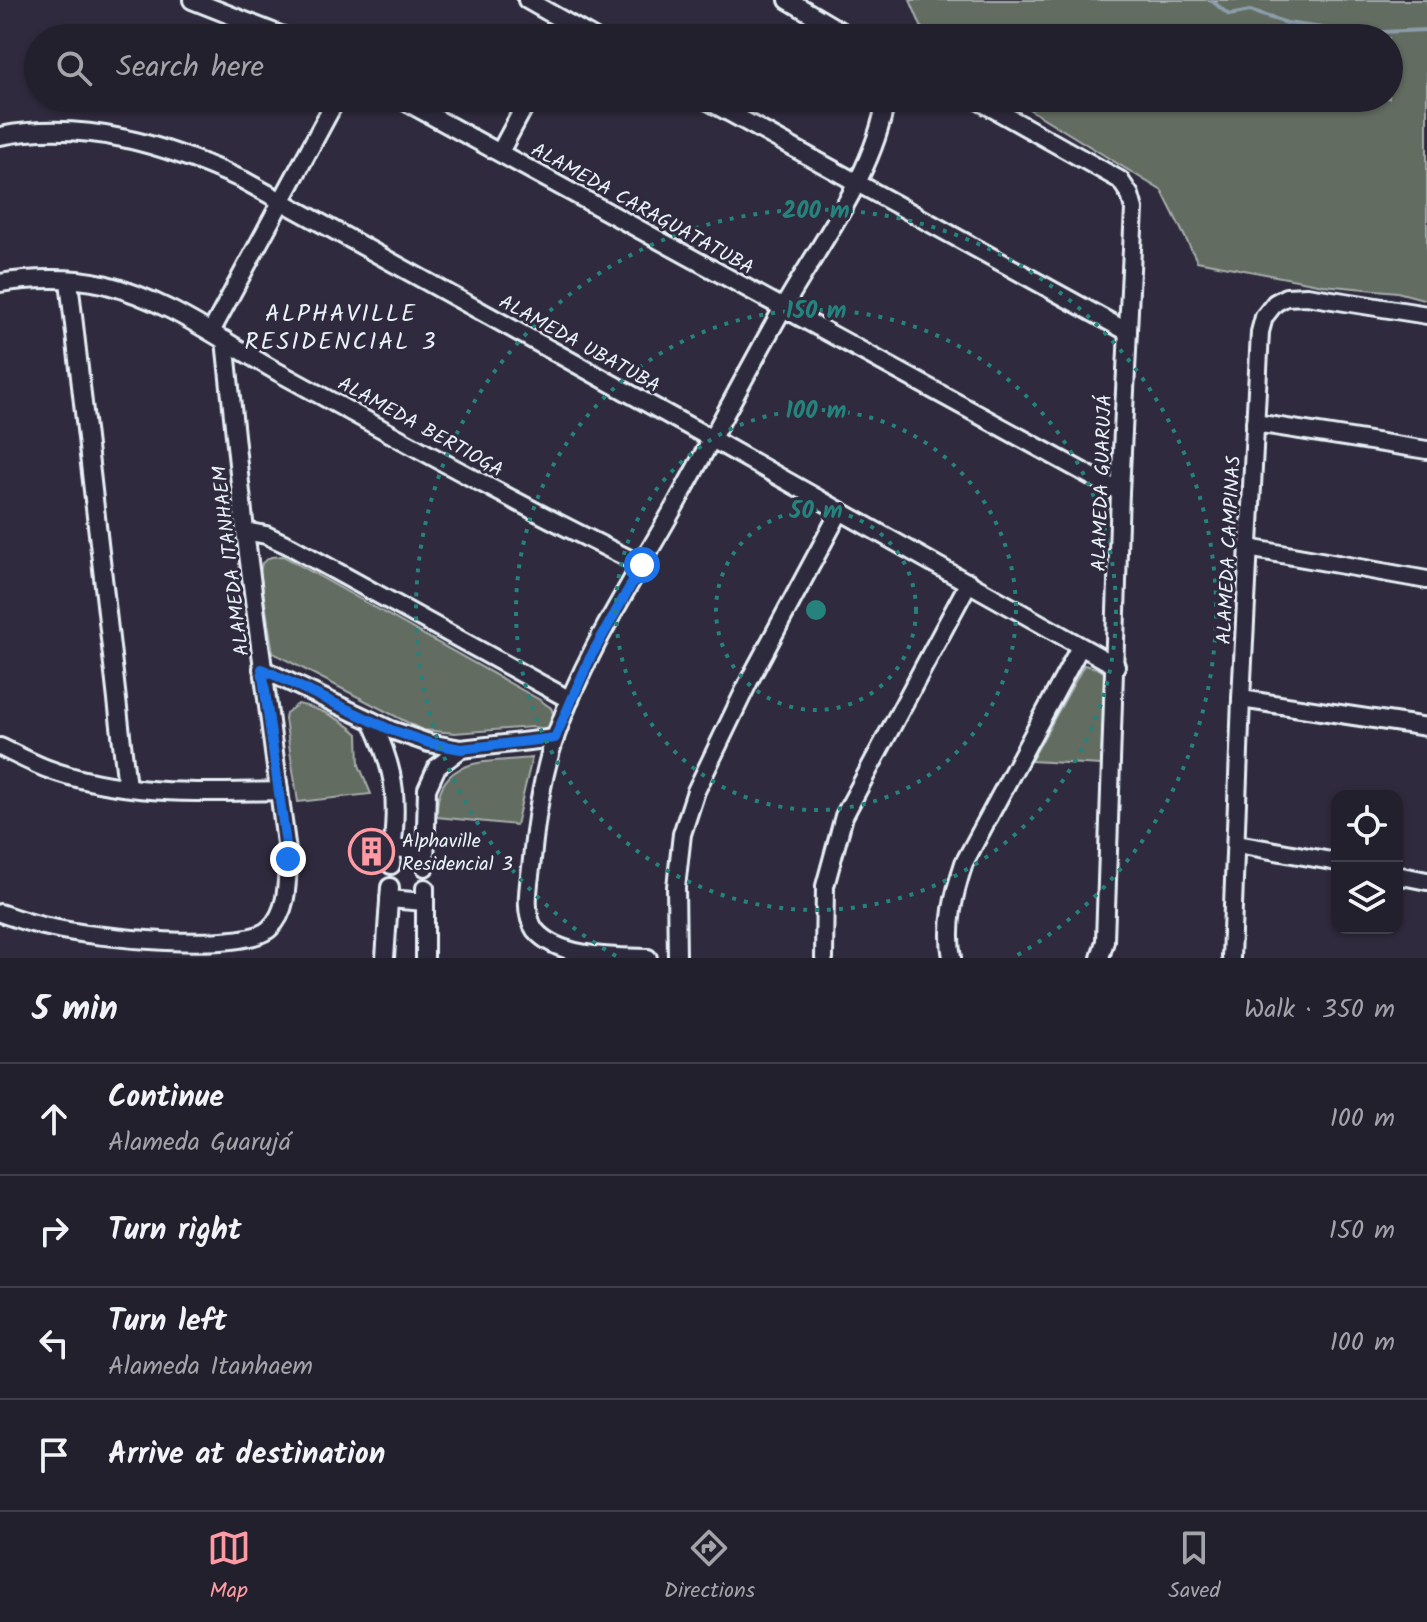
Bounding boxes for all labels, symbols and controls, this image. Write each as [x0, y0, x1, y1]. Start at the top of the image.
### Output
search box [24, 24, 1403, 112]
text: Search here [116, 44, 264, 92]
icon: search [52, 46, 96, 90]
street label: ALAMEDA CARAGUATATUBA [525, 135, 759, 284]
text: 200 m [782, 192, 850, 231]
street label: ALAMEDA UBATUBA [492, 287, 666, 402]
text: 150 m [786, 292, 846, 331]
district label: ALPHAVILLE RESIDENCIAL 3 [245, 295, 437, 362]
street label: ALAMEDA BERTIOGA [331, 369, 509, 487]
text: 100 m [786, 392, 846, 431]
street label: ALAMEDA GUARUJÁ [1084, 394, 1122, 572]
street label: ALAMEDA CAMPINAS [1209, 454, 1251, 645]
street label: ALAMEDA ITANHAEM [204, 464, 260, 658]
text: 50 m [788, 492, 843, 531]
route start [624, 547, 660, 583]
centre of rings [802, 596, 830, 624]
map controls [1331, 790, 1403, 934]
button: locate [1331, 790, 1403, 862]
place label: Alphaville Residencial 3 [402, 826, 513, 881]
building icon: Alphaville Residencial 3 [347, 828, 395, 876]
route end [270, 841, 306, 877]
button: layers [1331, 862, 1403, 934]
text: 5 min [32, 983, 118, 1037]
text: Walk · 350 m [1244, 989, 1395, 1031]
text: Continue [108, 1074, 224, 1122]
icon: ahead [32, 1097, 76, 1141]
text: 100 m [1330, 1098, 1395, 1140]
text: Alameda Guarujá [108, 1122, 291, 1164]
text: Turn right [108, 1207, 241, 1255]
icon: right [32, 1209, 76, 1253]
text: 150 m [1329, 1210, 1395, 1252]
text: Turn left [108, 1298, 227, 1346]
icon: left [32, 1321, 76, 1365]
text: 100 m [1330, 1322, 1395, 1364]
text: Alameda Itanhaem [108, 1346, 313, 1388]
text: Arrive at destination [108, 1431, 385, 1479]
icon: arrive [32, 1433, 76, 1477]
tab: Map [207, 1526, 251, 1609]
tab: Directions [664, 1526, 755, 1609]
tab: Saved [1168, 1526, 1220, 1609]

